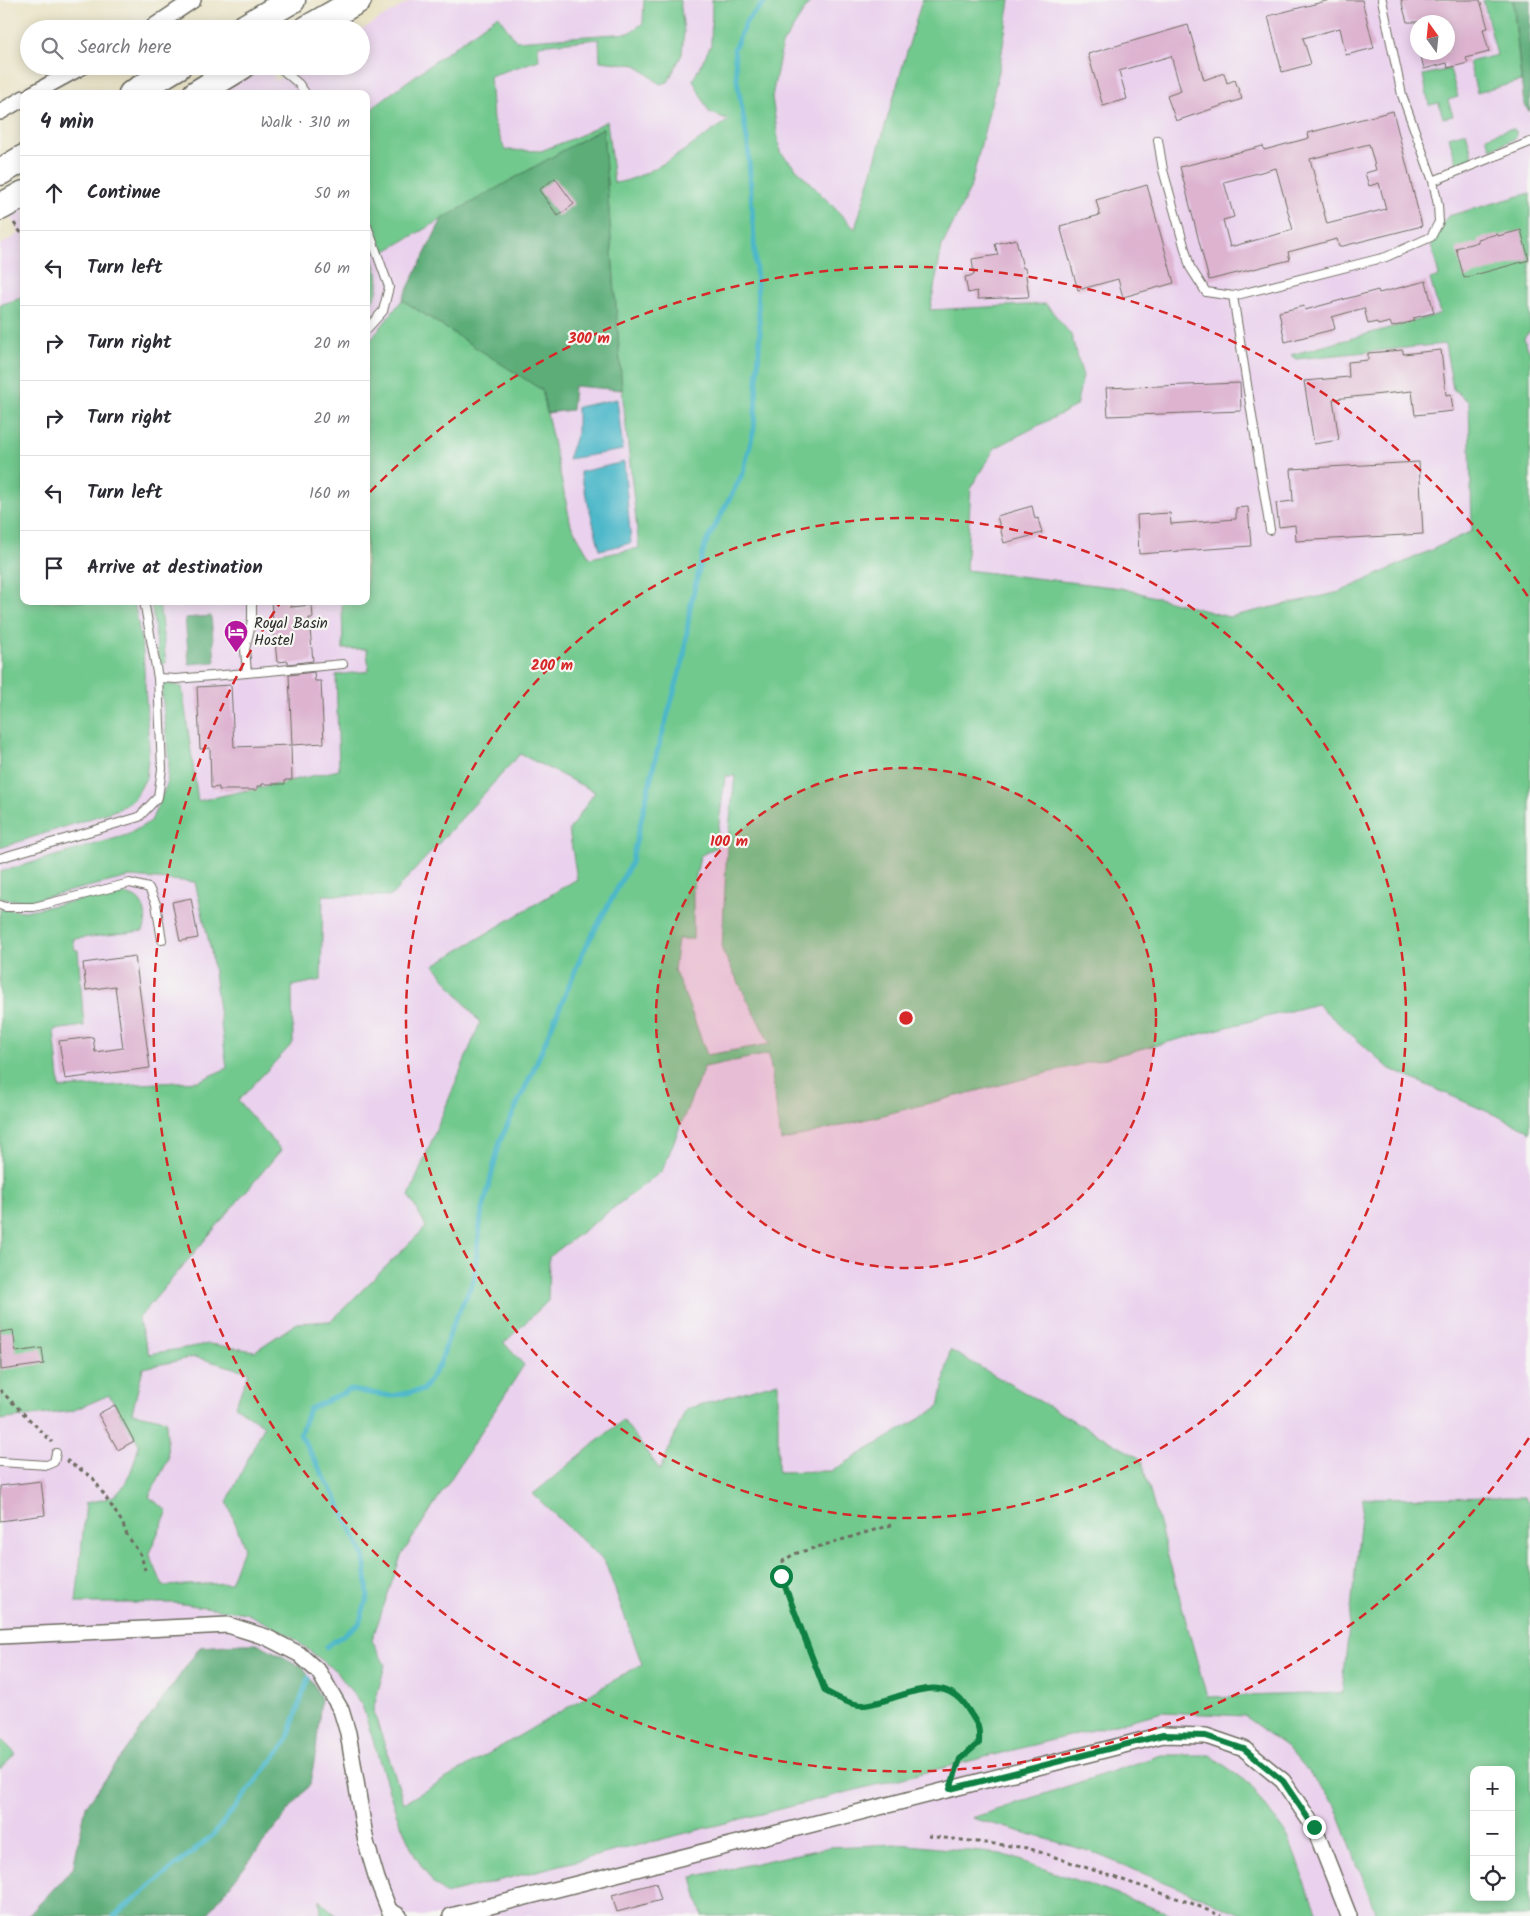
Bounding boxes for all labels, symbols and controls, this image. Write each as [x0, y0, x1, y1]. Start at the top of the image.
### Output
north arrow [1410, 15, 1455, 60]
search box [20, 20, 370, 75]
text: Search here [78, 33, 172, 63]
icon: search [38, 34, 66, 62]
text: 4 min [40, 106, 94, 139]
text: Walk · 310 m [261, 110, 350, 135]
text: Continue [87, 178, 160, 208]
icon: ahead [40, 179, 68, 207]
text: 50 m [314, 181, 350, 206]
text: Turn left [87, 253, 162, 283]
icon: left [40, 254, 68, 282]
text: 60 m [314, 256, 350, 281]
text: 300 m [567, 327, 610, 351]
text: Turn right [87, 328, 172, 358]
icon: right [40, 329, 68, 357]
text: 20 m [314, 331, 350, 356]
text: Turn right [87, 403, 172, 433]
icon: right [40, 404, 68, 432]
text: 20 m [314, 406, 350, 431]
text: Turn left [87, 478, 162, 508]
icon: left [40, 479, 68, 507]
text: 160 m [309, 481, 350, 506]
text: Arrive at destination [87, 553, 263, 583]
icon: arrive [40, 554, 68, 582]
place label: Royal Basin Hostel [254, 612, 328, 653]
hotel icon: Royal Basin Hostel [223, 619, 249, 653]
text: 200 m [531, 654, 573, 678]
text: 100 m [710, 830, 748, 854]
centre of rings [897, 1009, 915, 1027]
route start [770, 1565, 793, 1588]
map controls [1470, 1766, 1515, 1901]
button: + [1470, 1766, 1515, 1811]
button: − [1470, 1811, 1515, 1856]
route end [1303, 1816, 1326, 1839]
button: locate [1470, 1856, 1515, 1901]

